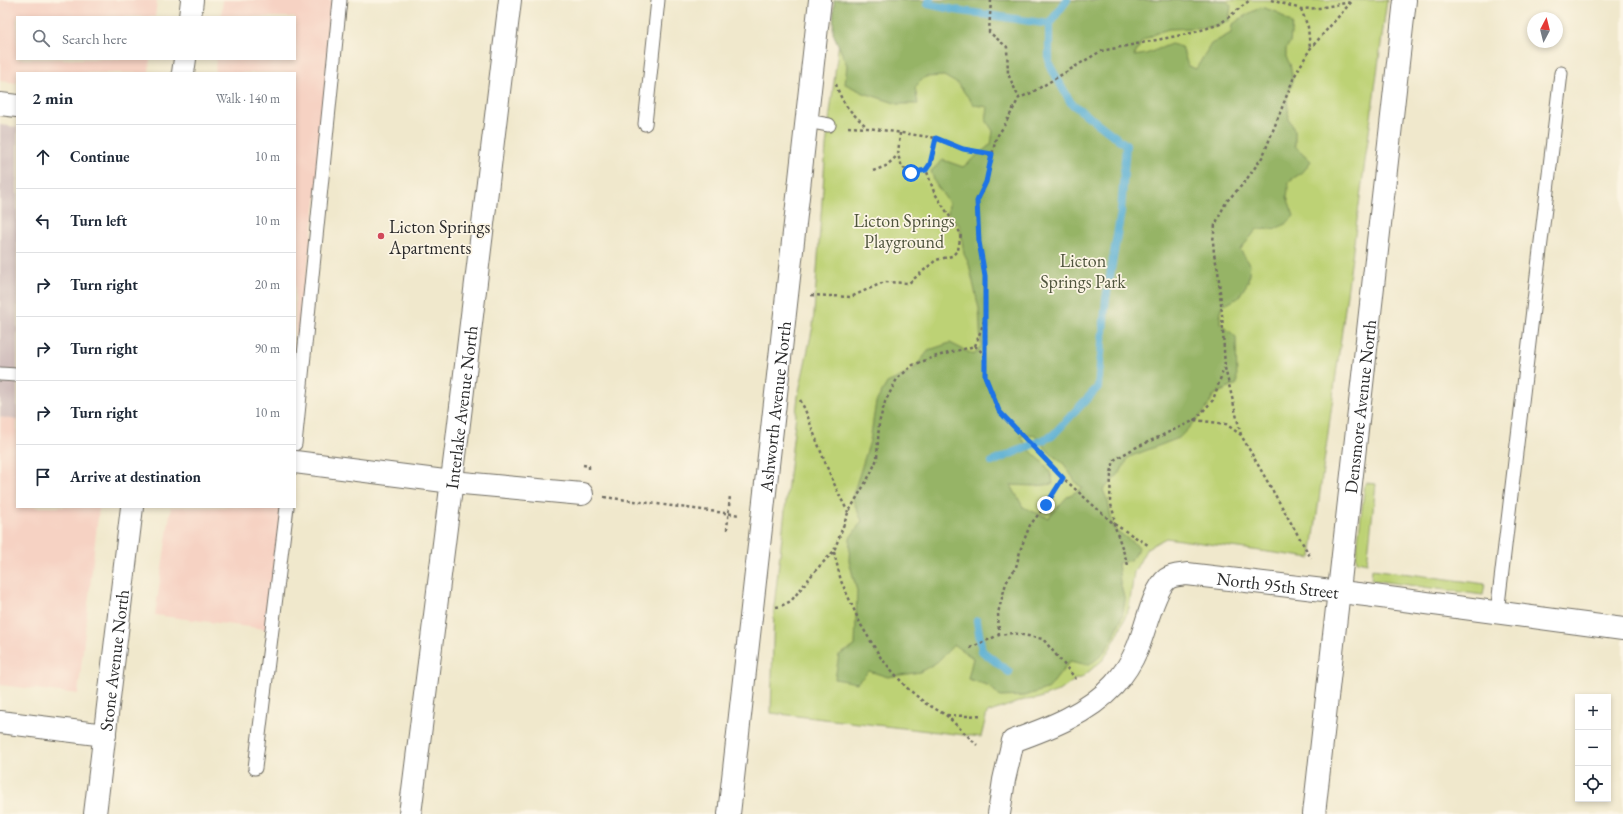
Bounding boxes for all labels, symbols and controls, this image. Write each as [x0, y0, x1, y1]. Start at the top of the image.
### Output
north arrow [1527, 12, 1563, 48]
search box [16, 16, 296, 60]
icon: search [30, 27, 52, 49]
text: Search here [62, 29, 127, 48]
text: 2 min [32, 87, 73, 109]
text: Walk · 140 m [216, 90, 280, 107]
icon: ahead [32, 146, 54, 168]
text: Continue [70, 147, 130, 166]
text: 10 m [255, 148, 280, 165]
route start [902, 164, 920, 182]
park label: Licton Springs Playground [853, 209, 955, 253]
icon: left [32, 210, 54, 232]
text: Turn left [70, 211, 127, 230]
text: 10 m [255, 212, 280, 229]
place label: Licton Springs Apartments [388, 215, 490, 259]
marker: Licton Springs Apartments [376, 231, 386, 241]
park label: Licton Springs Park [1040, 249, 1126, 293]
icon: right [32, 274, 54, 296]
text: Turn right [70, 275, 138, 294]
text: 20 m [255, 276, 280, 293]
street label: Densmore Avenue North [1338, 318, 1381, 495]
street label: Ashworth Avenue North [753, 320, 796, 494]
street label: Interlake Avenue North [439, 324, 482, 490]
icon: right [32, 338, 54, 360]
text: Turn right [70, 339, 138, 358]
text: 90 m [255, 340, 280, 357]
icon: right [32, 402, 54, 424]
text: Turn right [70, 403, 138, 422]
text: 10 m [255, 404, 280, 421]
icon: arrive [32, 466, 54, 488]
text: Arrive at destination [70, 467, 201, 486]
route end [1037, 496, 1055, 514]
street label: North 95th Street [1215, 566, 1341, 603]
street label: Stone Avenue North [94, 588, 133, 732]
map controls [1575, 694, 1611, 802]
button: + [1575, 694, 1611, 730]
button: − [1575, 730, 1611, 766]
button: locate [1575, 766, 1611, 802]

